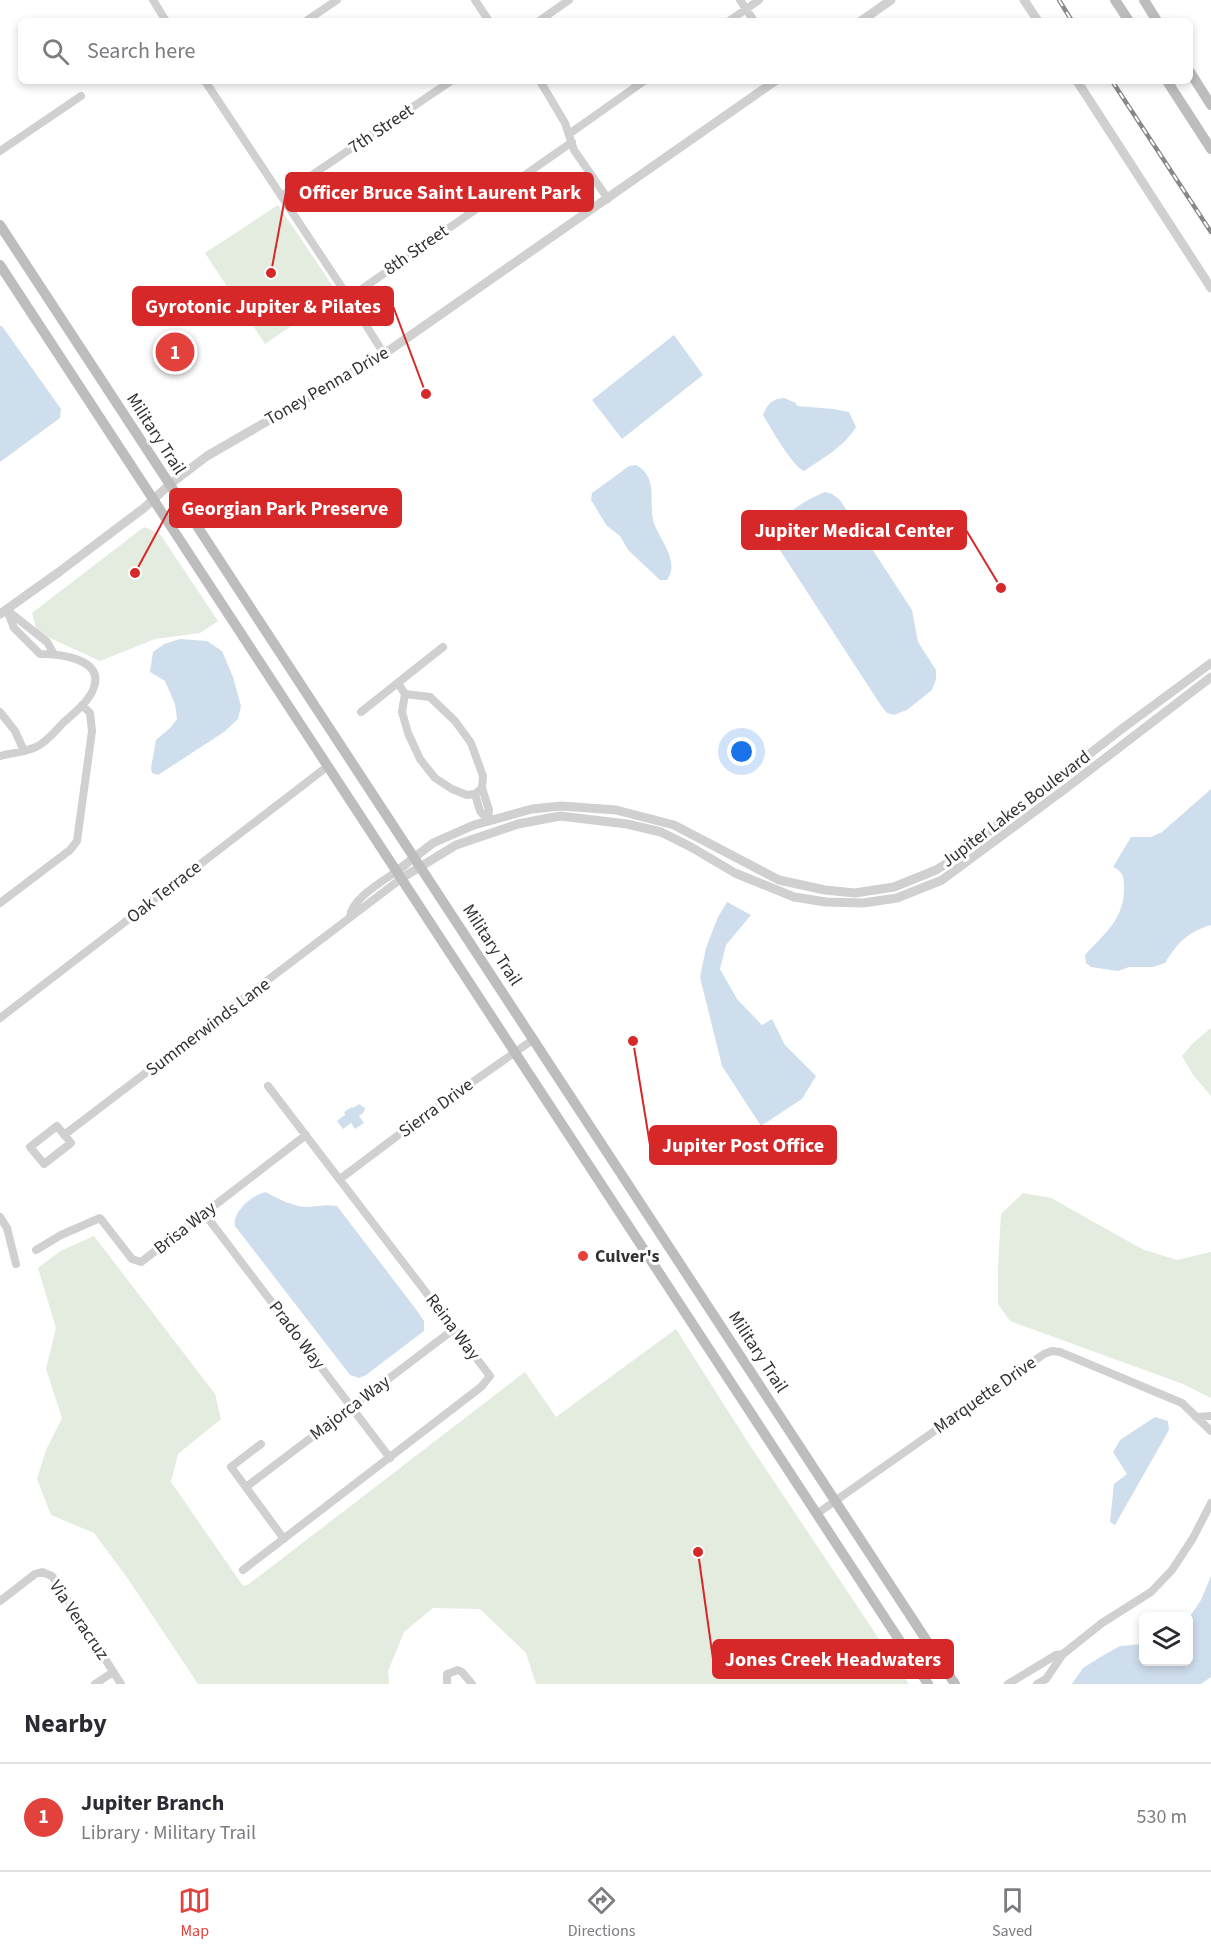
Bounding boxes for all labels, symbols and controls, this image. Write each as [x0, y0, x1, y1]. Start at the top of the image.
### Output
search box [18, 18, 1193, 84]
icon: search [39, 35, 72, 68]
text: Search here [87, 35, 195, 67]
street label: 7th Street [344, 98, 418, 160]
callout: Officer Bruce Saint Laurent Park [286, 173, 593, 211]
text: Officer Bruce Saint Laurent Park [299, 179, 581, 207]
street label: 8th Street [379, 219, 453, 281]
callout: Gyrotonic Jupiter & Pilates [133, 287, 393, 325]
text: Gyrotonic Jupiter & Pilates [145, 293, 381, 321]
pin: 1 [156, 330, 195, 374]
street label: Toney Penna Drive [260, 340, 394, 432]
street label: Military Trail [120, 388, 192, 480]
callout: Georgian Park Preserve [170, 489, 401, 527]
text: Georgian Park Preserve [182, 495, 388, 523]
callout: Jupiter Medical Center [742, 511, 966, 549]
text: Jupiter Medical Center [754, 517, 954, 545]
your location [727, 737, 756, 766]
street label: Jupiter Lakes Boulevard [936, 745, 1096, 873]
street label: Oak Terrace [121, 855, 207, 929]
street label: Military Trail [456, 899, 528, 991]
street label: Summerwinds Lane [141, 972, 275, 1082]
street label: Sierra Drive [394, 1072, 478, 1144]
callout: Jupiter Post Office [650, 1126, 836, 1164]
text: Jupiter Post Office [662, 1132, 824, 1160]
street label: Brisa Way [149, 1195, 222, 1260]
place label: Culver's [595, 1244, 659, 1269]
marker: Culver's [576, 1249, 590, 1263]
street label: Reina Way [420, 1289, 487, 1366]
street label: Prado Way [263, 1296, 331, 1375]
street label: Military Trail [722, 1306, 794, 1398]
street label: Marquette Drive [929, 1350, 1041, 1440]
street label: Majorca Way [305, 1369, 396, 1446]
street label: Via Veracruz [43, 1575, 115, 1665]
map controls [1139, 1612, 1193, 1666]
button: layers [1139, 1612, 1193, 1666]
callout: Jones Creek Headwaters [713, 1640, 953, 1678]
text: Jones Creek Headwaters [725, 1646, 941, 1674]
text: Nearby [24, 1705, 107, 1742]
text: Jupiter Branch [81, 1787, 224, 1819]
text: 1 [38, 1803, 49, 1831]
text: 530 m [1137, 1803, 1187, 1831]
text: Library · Military Trail [81, 1819, 256, 1847]
tab: Map [178, 1884, 211, 1942]
tab: Directions [568, 1884, 635, 1942]
tab: Saved [992, 1884, 1033, 1942]

